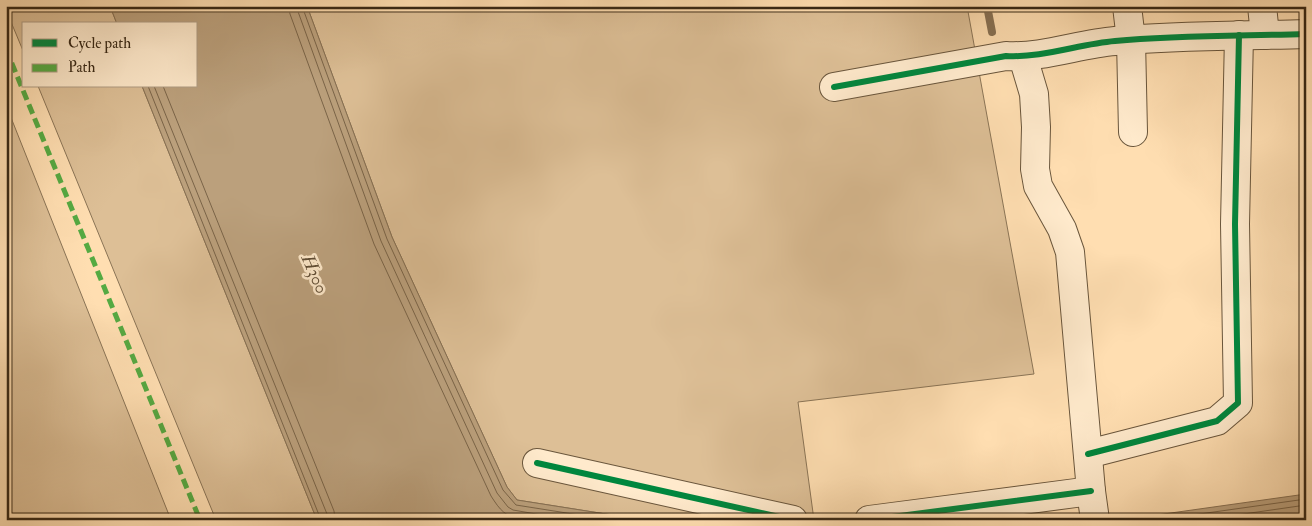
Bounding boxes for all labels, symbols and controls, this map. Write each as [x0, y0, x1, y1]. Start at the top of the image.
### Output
legend [22, 22, 198, 88]
text: Cycle path [68, 34, 131, 54]
text: Path [68, 58, 95, 77]
water label: H300 [295, 250, 333, 297]

